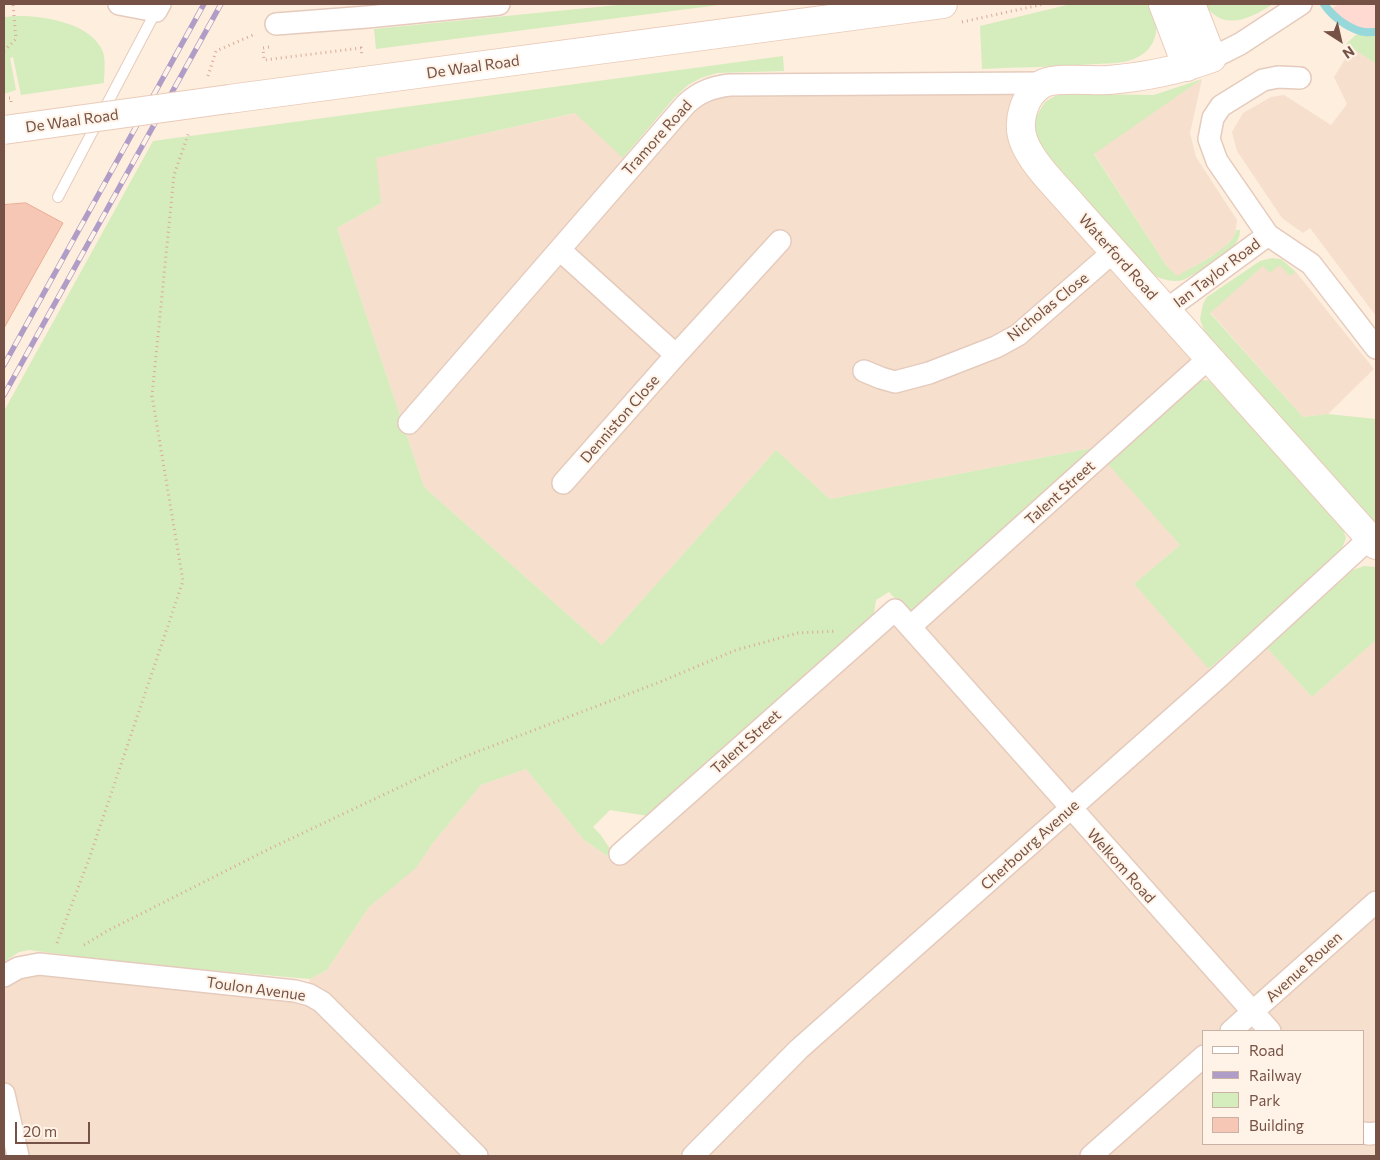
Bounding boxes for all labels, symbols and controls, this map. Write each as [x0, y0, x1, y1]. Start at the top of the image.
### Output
north arrow [1315, 15, 1365, 65]
text: N [1340, 43, 1358, 63]
street label: De Waal Road [425, 52, 521, 82]
street label: Tramore Road [618, 96, 696, 180]
street label: De Waal Road [24, 106, 120, 136]
street label: Waterford Road [1075, 210, 1161, 304]
street label: Ian Taylor Road [1170, 235, 1264, 311]
street label: Nicholas Close [1004, 269, 1092, 345]
street label: Denniston Close [577, 371, 663, 467]
street label: Talent Street [1021, 457, 1099, 529]
street label: Talent Street [707, 706, 785, 778]
street label: Cherbourg Avenue [977, 796, 1083, 894]
street label: Welkom Road [1083, 825, 1159, 907]
street label: Avenue Rouen [1262, 928, 1346, 1006]
street label: Toulon Avenue [205, 973, 307, 1005]
legend [1202, 1030, 1365, 1145]
text: Road [1249, 1041, 1284, 1059]
text: Railway [1249, 1066, 1302, 1084]
text: Park [1249, 1091, 1280, 1109]
scale bar [18, 1112, 92, 1144]
text: Building [1249, 1116, 1304, 1134]
text: 20 m [23, 1122, 57, 1140]

